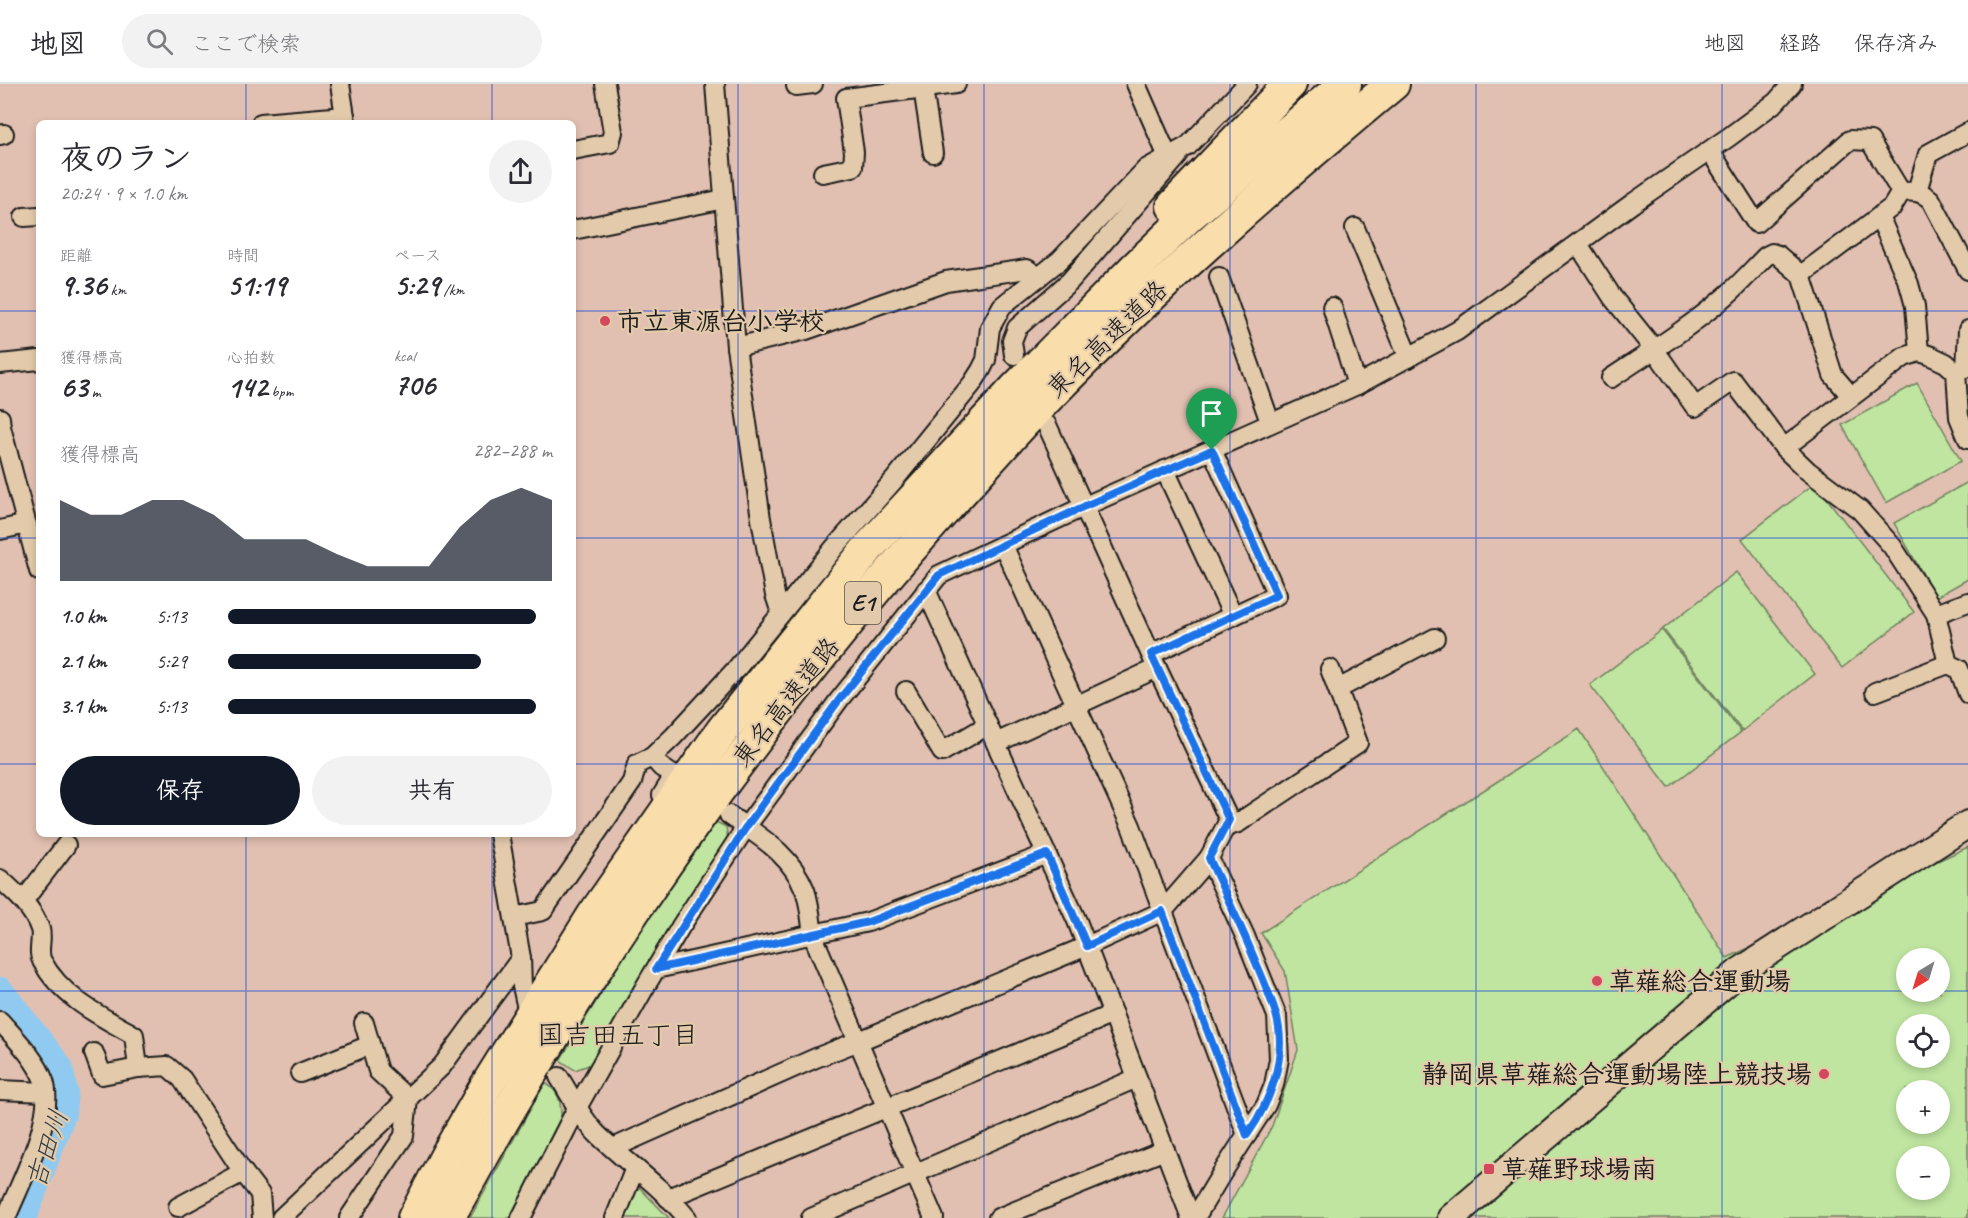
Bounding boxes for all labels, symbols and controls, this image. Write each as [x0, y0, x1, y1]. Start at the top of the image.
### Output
search box [122, 14, 542, 68]
icon: search [143, 25, 176, 58]
text: 地図 [30, 26, 86, 61]
text: ここで検索 [191, 30, 301, 58]
text: 地図 [1704, 30, 1746, 56]
text: 経路 [1779, 30, 1821, 56]
text: 保存済み [1854, 30, 1938, 56]
text: 夜のラン [60, 137, 192, 179]
button: share [489, 140, 552, 203]
text: 20:24 · 9 × 1.0 km [60, 181, 187, 206]
text: 距離 [60, 246, 92, 266]
text: 時間 [227, 246, 259, 266]
text: ペース [394, 246, 441, 266]
text: 9.36 [60, 266, 107, 304]
text: 51:19 [227, 266, 286, 304]
text: 5:29 [394, 266, 440, 304]
street label: 東名高速道路 [1039, 273, 1175, 405]
text: km [107, 280, 126, 300]
text: /km [440, 280, 464, 300]
place label: 市立東源台小学校 [617, 305, 825, 338]
marker: 市立東源台小学校 [598, 314, 612, 328]
text: kcal [394, 346, 415, 366]
text: 獲得標高 [60, 348, 124, 368]
text: 心拍数 [227, 348, 275, 368]
text: 706 [394, 366, 435, 404]
text: 63 [60, 368, 88, 406]
text: 142 [227, 368, 268, 406]
text: m [88, 382, 100, 402]
text: bpm [268, 382, 293, 402]
pin [1186, 388, 1237, 450]
icon: arrive [1195, 397, 1228, 430]
text: 282–288 m [473, 438, 552, 463]
text: 獲得標高 [60, 442, 140, 467]
road number: E1 [845, 582, 881, 624]
text: 1.0 km [60, 604, 107, 629]
text: 5:13 [156, 604, 187, 629]
street label: 東名高速道路 [725, 630, 847, 774]
text: 2.1 km [60, 649, 107, 674]
text: 5:29 [156, 649, 187, 674]
text: 3.1 km [60, 694, 107, 719]
text: 5:13 [156, 694, 187, 719]
button: 保存 [60, 756, 300, 825]
button: 共有 [312, 756, 552, 825]
north arrow [1896, 948, 1950, 1002]
map controls [1896, 948, 1950, 1200]
place label: 草薙総合運動場 [1609, 965, 1791, 998]
marker: 草薙総合運動場 [1590, 974, 1604, 988]
button: locate [1896, 1014, 1950, 1068]
district label: 国吉田五丁目 [537, 1018, 699, 1052]
place label: 静岡県草薙総合運動場陸上競技場 [1422, 1058, 1812, 1091]
marker: 静岡県草薙総合運動場陸上競技場 [1817, 1067, 1831, 1081]
button: + [1896, 1080, 1950, 1134]
water label: 吉田川 [18, 1105, 76, 1193]
button: − [1896, 1146, 1950, 1200]
place label: 草薙野球場南 [1501, 1153, 1657, 1186]
marker: 草薙野球場南 [1482, 1162, 1496, 1176]

